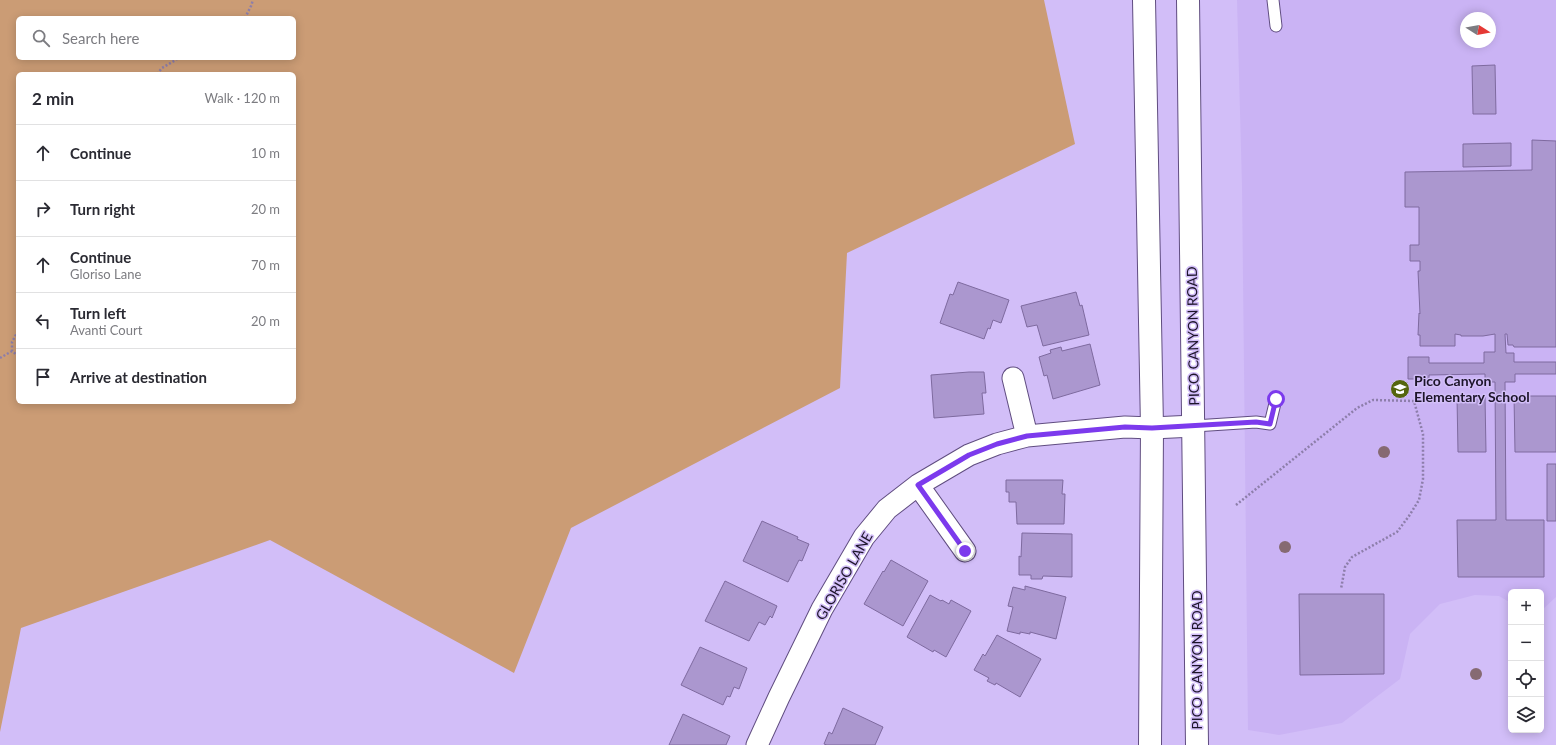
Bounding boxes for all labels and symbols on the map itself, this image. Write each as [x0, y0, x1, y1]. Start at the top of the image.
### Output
north arrow [1460, 12, 1496, 48]
street label: PICO CANYON ROAD [1183, 266, 1202, 406]
place label: Pico Canyon Elementary School [1414, 372, 1530, 405]
school or university icon: Pico Canyon Elementary School [1389, 378, 1411, 400]
route start [1267, 390, 1285, 408]
street label: GLORISO LANE [812, 529, 876, 623]
route end [956, 542, 974, 560]
street label: PICO CANYON ROAD [1188, 590, 1205, 730]

